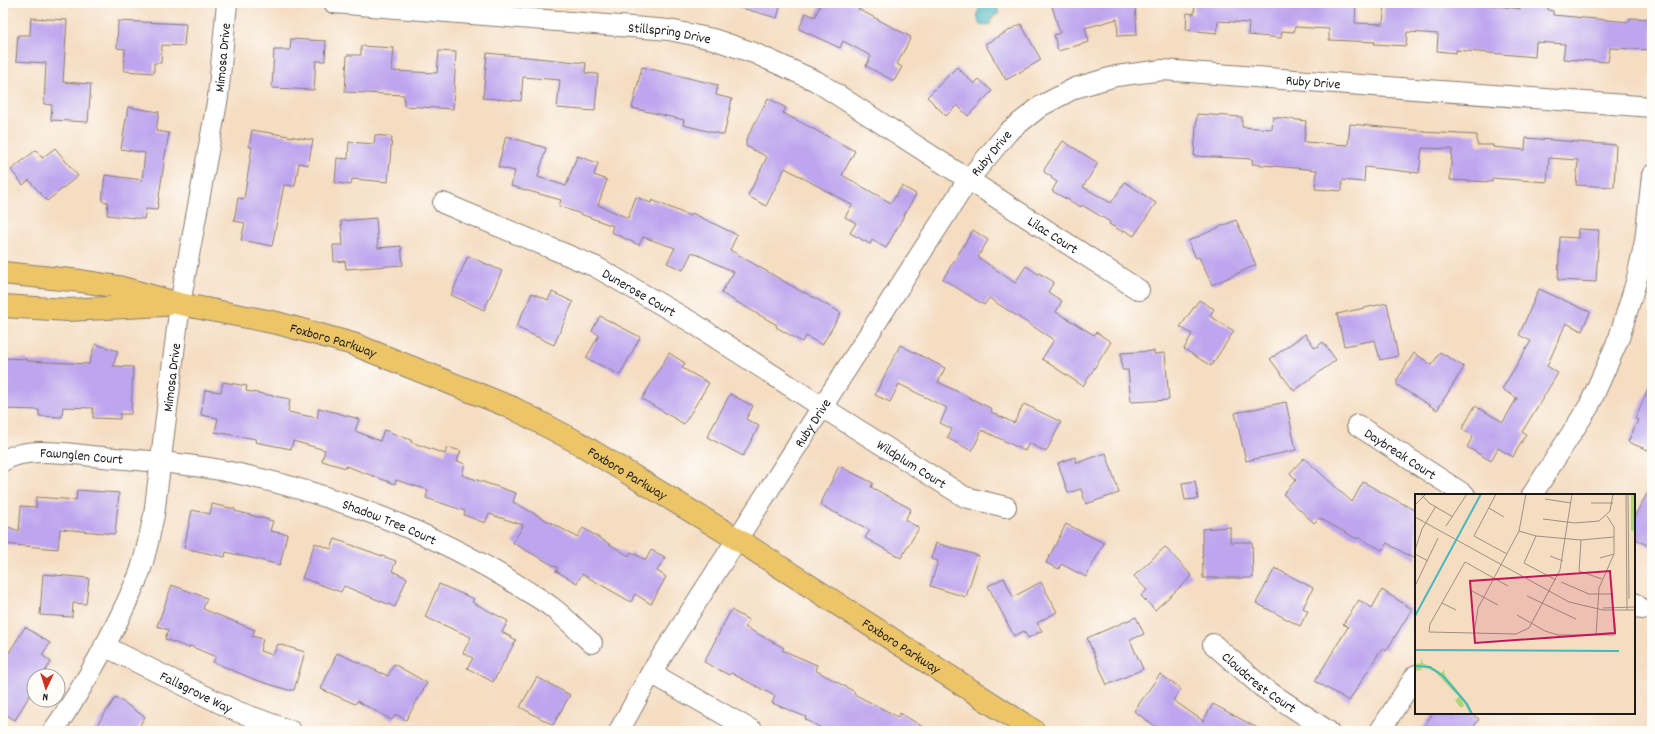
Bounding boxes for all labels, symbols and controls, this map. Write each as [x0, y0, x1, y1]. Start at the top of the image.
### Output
street label: Stillspring Drive [627, 19, 712, 50]
street label: Mimosa Drive [211, 22, 237, 93]
street label: Ruby Drive [1285, 71, 1341, 95]
street label: Ruby Drive [967, 126, 1018, 181]
street label: Lilac Court [1023, 212, 1081, 260]
street label: Dunerose Court [598, 265, 679, 323]
street label: Foxboro Parkway [287, 319, 379, 365]
street label: Mimosa Drive [159, 342, 187, 413]
street label: Ruby Drive [790, 395, 837, 452]
street label: Daybreak Court [1360, 424, 1439, 486]
street label: Wildplum Court [872, 436, 950, 495]
street label: Foxboro Parkway [583, 443, 671, 506]
street label: Fawnglen Court [40, 444, 123, 471]
inset map [1415, 494, 1635, 714]
street label: Shadow Tree Court [339, 495, 439, 551]
street label: Foxboro Parkway [858, 614, 944, 680]
street label: Cloudcrest Court [1216, 648, 1300, 719]
street label: Fallsgrove Way [156, 667, 235, 720]
north arrow [26, 668, 66, 708]
text: N [42, 688, 49, 704]

